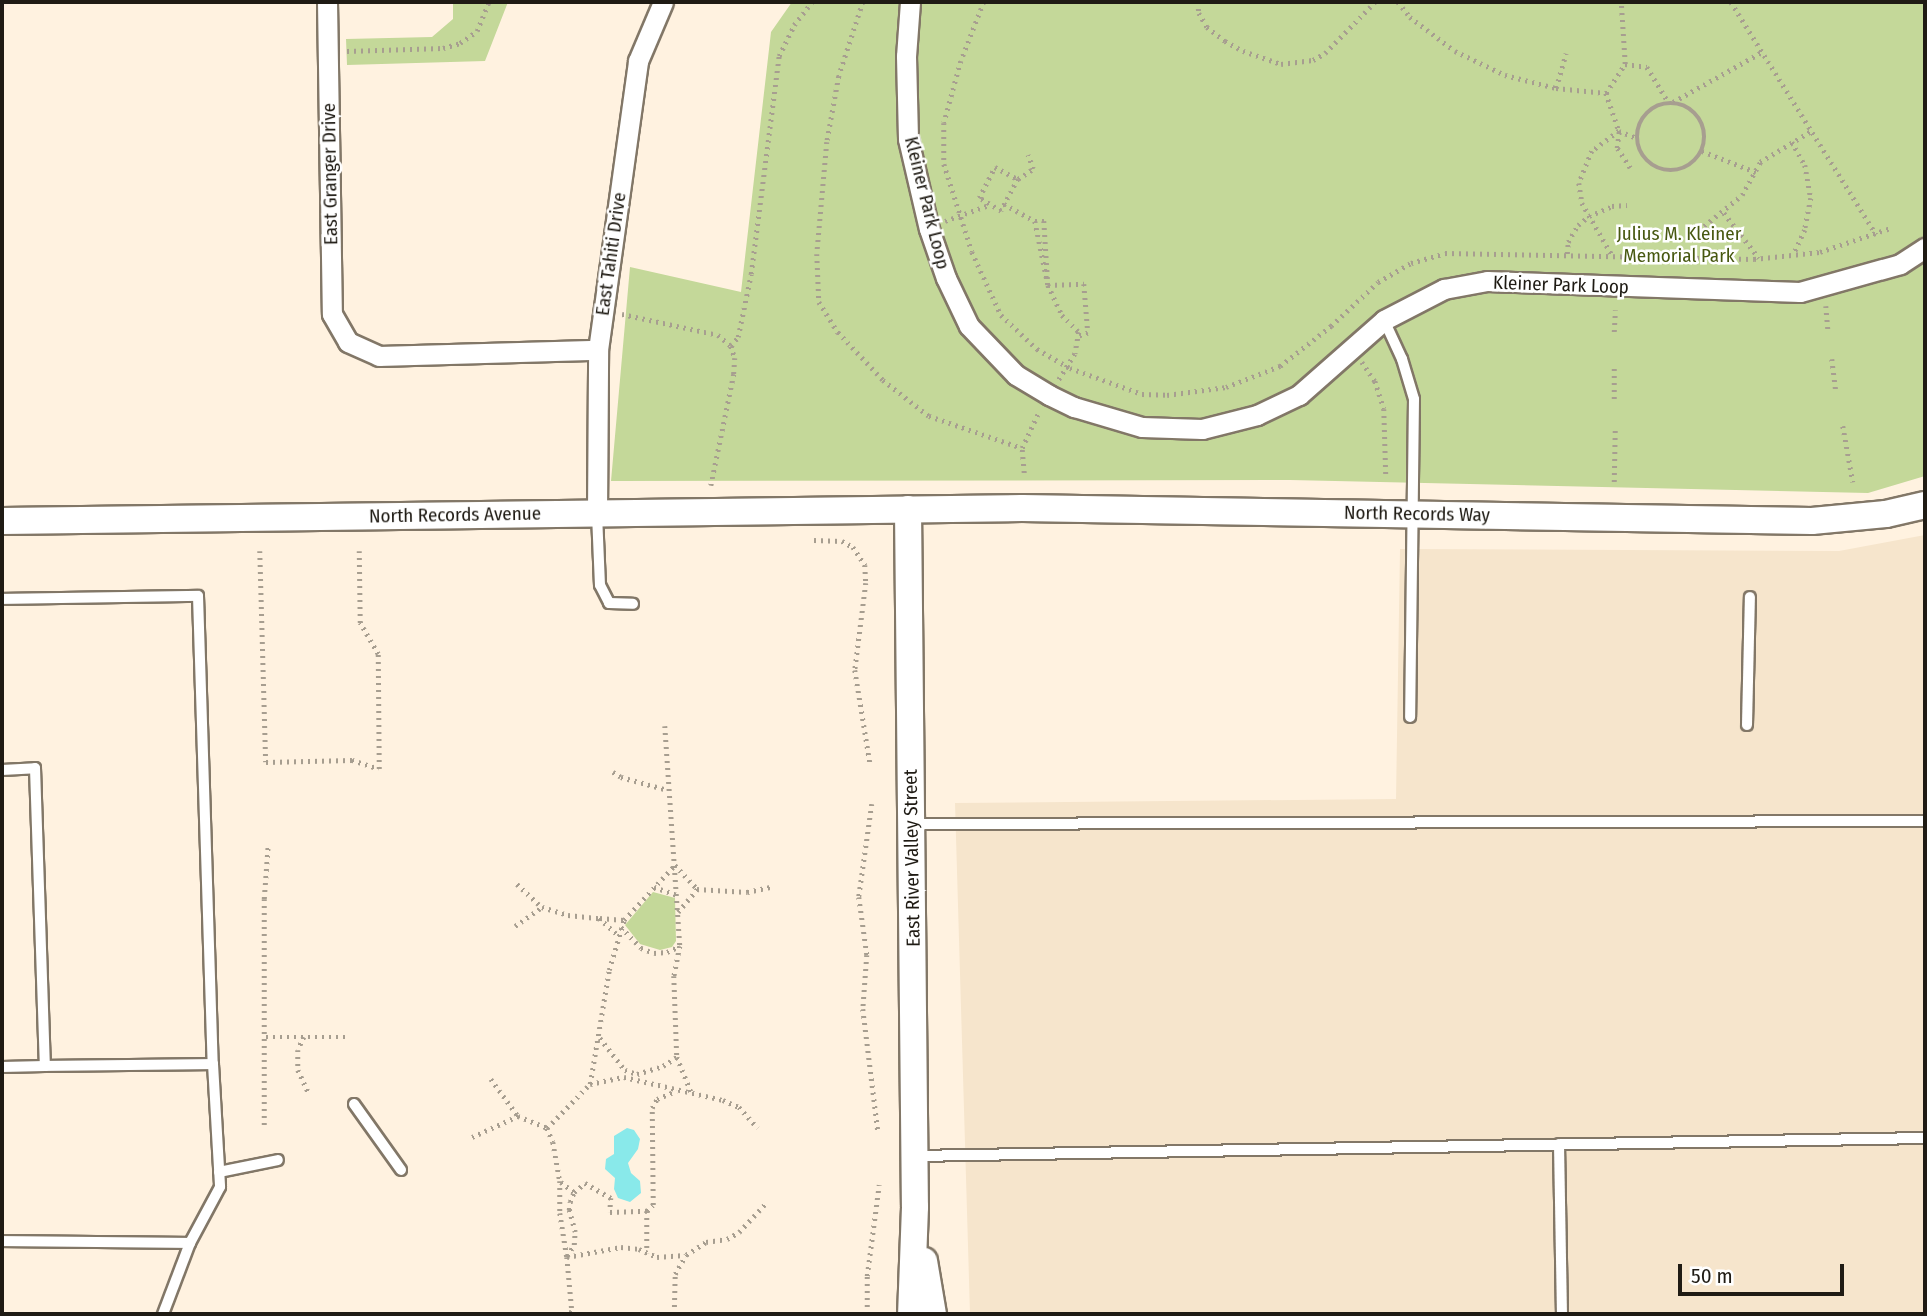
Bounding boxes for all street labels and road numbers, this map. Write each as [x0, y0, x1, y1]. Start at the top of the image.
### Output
street label: East Granger Drive [317, 103, 343, 245]
street label: Kleiner Park Loop [899, 134, 955, 272]
street label: East Tahiti Drive [591, 191, 631, 317]
street label: Kleiner Park Loop [1493, 271, 1629, 299]
street label: North Records Way [1344, 501, 1490, 527]
street label: North Records Avenue [369, 502, 541, 528]
street label: East River Valley Street [899, 769, 925, 947]

